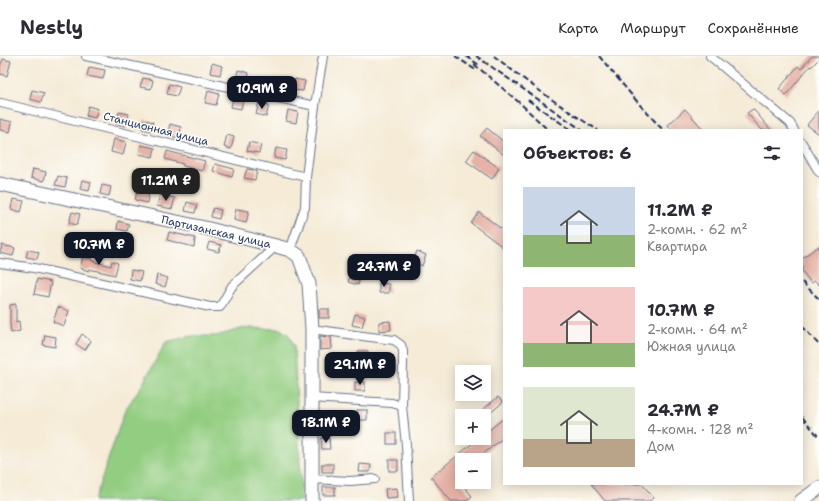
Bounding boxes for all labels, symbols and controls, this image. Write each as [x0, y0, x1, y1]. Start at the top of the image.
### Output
text: Nestly [20, 15, 83, 40]
text: Карта [558, 19, 598, 37]
text: Маршрут [620, 19, 686, 37]
text: Сохранённые [708, 19, 799, 37]
pin: 10.9M ₽ [225, 76, 299, 110]
text: 10.9M ₽ [236, 80, 288, 97]
street label: Станционная улица [102, 109, 210, 149]
text: Объектов: 6 [523, 142, 632, 164]
icon: filters [761, 142, 783, 164]
pin: 11.2M ₽ [129, 168, 203, 202]
text: 11.2M ₽ [141, 172, 191, 189]
text: 11.2M ₽ [647, 199, 713, 221]
icon: home [555, 203, 603, 251]
street label: Партизанская улица [160, 212, 272, 252]
text: 2-комн. · 62 m² [647, 221, 747, 238]
pin: 10.7M ₽ [62, 232, 136, 266]
text: 10.7M ₽ [73, 236, 125, 253]
text: Квартира [647, 238, 707, 255]
pin: 24.7M ₽ [347, 254, 421, 288]
text: 24.7M ₽ [356, 258, 412, 275]
text: 10.7M ₽ [647, 299, 715, 321]
icon: home [555, 303, 603, 351]
text: 2-комн. · 64 m² [647, 321, 748, 338]
text: Южная улица [647, 338, 736, 355]
pin: 29.1M ₽ [323, 352, 397, 386]
text: 29.1M ₽ [334, 356, 386, 373]
map controls [455, 365, 491, 489]
button: layers [455, 365, 491, 401]
text: 24.7M ₽ [647, 399, 719, 421]
icon: home [555, 403, 603, 451]
button: + [455, 409, 491, 445]
pin: 18.1M ₽ [289, 410, 363, 444]
text: 18.1M ₽ [301, 414, 351, 431]
text: 4-комн. · 128 m² [647, 421, 754, 438]
text: Дом [647, 438, 675, 455]
button: − [455, 453, 491, 489]

